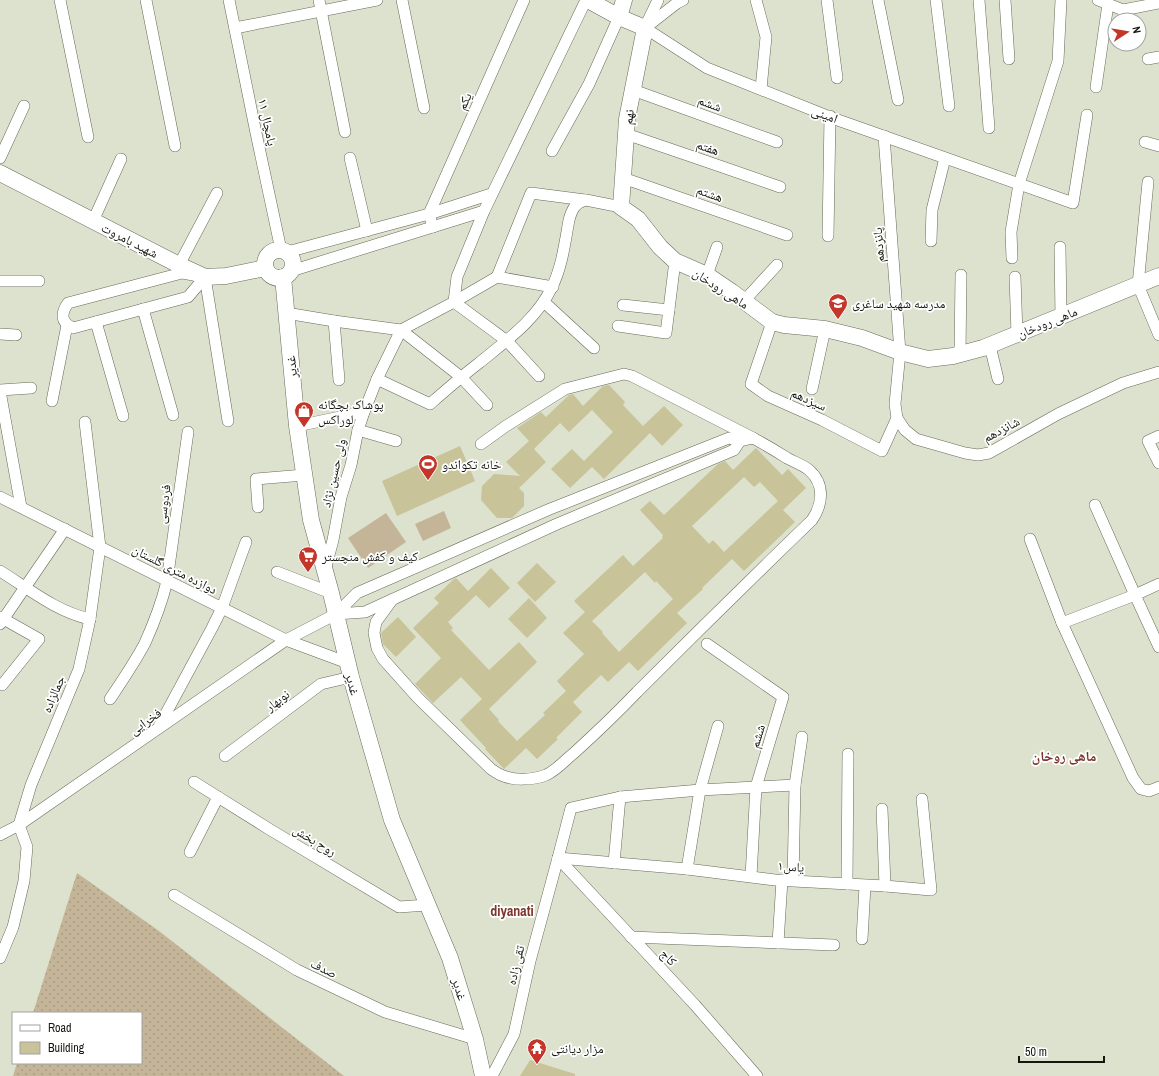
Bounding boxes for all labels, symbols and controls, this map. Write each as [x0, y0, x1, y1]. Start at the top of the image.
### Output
north arrow [1107, 12, 1147, 52]
text: N [1129, 25, 1144, 35]
street label: یکم [453, 90, 476, 113]
street label: ششم [696, 91, 724, 116]
street label: پامچال ۱۱ [254, 97, 281, 148]
street label: امینی [809, 102, 840, 127]
street label: نهم [619, 108, 638, 126]
street label: هفتم [694, 136, 722, 159]
street label: هشتم [694, 181, 725, 206]
street label: شهید بامروت [99, 219, 161, 262]
street label: پانزدهم [869, 227, 888, 263]
street label: ماهی رودخان [690, 264, 752, 313]
school or university icon: مدرسه شهید ساغری [827, 292, 849, 320]
place label: مدرسه شهید ساغری [852, 295, 946, 312]
street label: ماهی رودخان [1015, 303, 1080, 342]
street label: غدیر [282, 354, 301, 380]
street label: سیزدهم [788, 384, 829, 415]
place label: پوشاک بچگانه لوراکس [318, 396, 384, 428]
shop icon: پوشاک بچگانه لوراکس [293, 400, 315, 428]
street label: شانزدهم [980, 413, 1023, 446]
street label: ولی حسین نژاد [317, 437, 350, 509]
sports icon: خانه تکواندو [417, 453, 439, 481]
place label: خانه تکواندو [442, 456, 501, 473]
street label: فردوسی [152, 483, 175, 525]
street label: دوازده متری گلستان [130, 541, 220, 598]
supermarket icon: کیف و کفش منچستر [297, 545, 319, 573]
place label: کیف و کفش منچستر [321, 548, 419, 565]
street label: غدیر [341, 670, 364, 698]
street label: جمالزاده [38, 673, 69, 715]
street label: نوبهار [261, 686, 293, 716]
street label: فخرایی [126, 704, 165, 739]
street label: ششم [746, 722, 769, 750]
district label: ماهی روخان [1032, 747, 1096, 765]
street label: روح بخش [289, 821, 340, 861]
street label: یاس۱ [777, 857, 805, 876]
district label: diyanati [490, 902, 534, 920]
street label: تقی زاده [503, 943, 528, 987]
street label: کاج [656, 945, 681, 970]
street label: صدف [308, 955, 340, 982]
street label: غدیر [448, 975, 471, 1003]
legend [12, 1012, 142, 1064]
text: Road [48, 1020, 72, 1036]
temple icon: مزار دیانتی [526, 1037, 548, 1065]
scale bar [1019, 1038, 1104, 1064]
text: Building [48, 1040, 85, 1056]
place label: مزار دیانتی [551, 1040, 604, 1057]
text: 50 m [1025, 1044, 1047, 1060]

